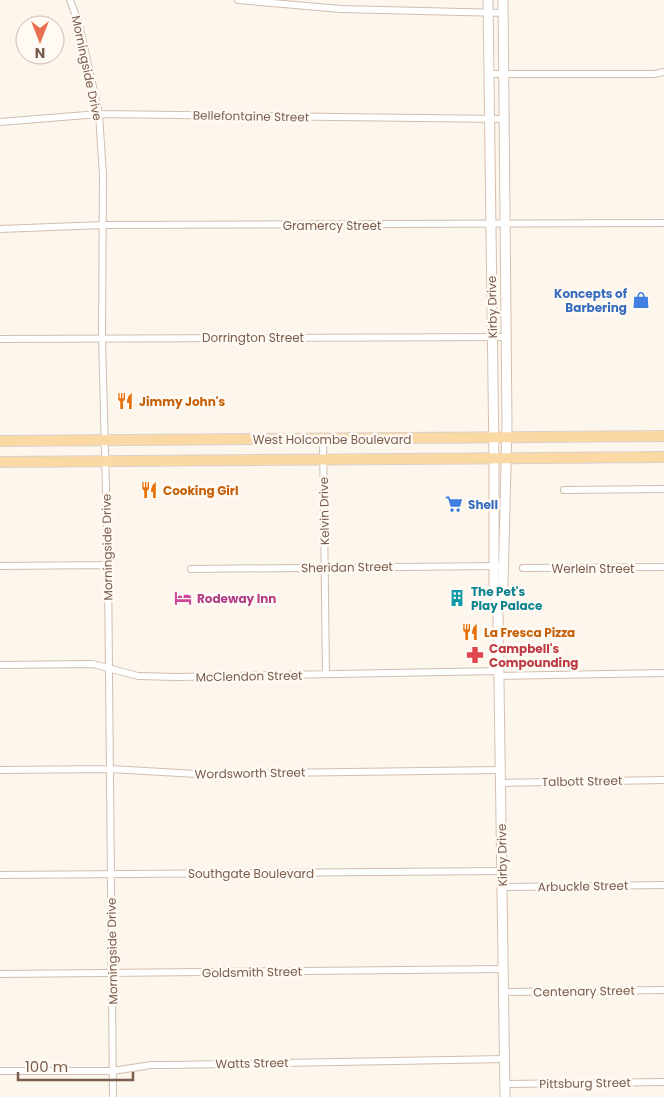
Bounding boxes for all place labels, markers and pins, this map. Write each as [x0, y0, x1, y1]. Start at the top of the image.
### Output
place label: Koncepts of Barbering [554, 285, 628, 316]
shop icon: Koncepts of Barbering [631, 290, 651, 310]
restaurant icon: Jimmy John's [115, 391, 135, 411]
place label: Jimmy John's [139, 393, 225, 410]
restaurant icon: Cooking Girl [139, 480, 159, 500]
place label: Cooking Girl [163, 482, 239, 499]
supermarket icon: Shell [444, 494, 464, 514]
place label: Shell [468, 496, 498, 513]
place label: The Pet's Play Palace [471, 583, 543, 614]
hotel icon: Rodeway Inn [173, 588, 193, 608]
building icon: The Pet's Play Palace [447, 588, 467, 608]
place label: Rodeway Inn [197, 590, 276, 607]
restaurant icon: La Fresca Pizza [460, 622, 480, 642]
place label: La Fresca Pizza [484, 624, 575, 641]
place label: Campbell's Compounding [489, 640, 578, 671]
pharmacy icon: Campbell's Compounding [465, 645, 485, 665]

